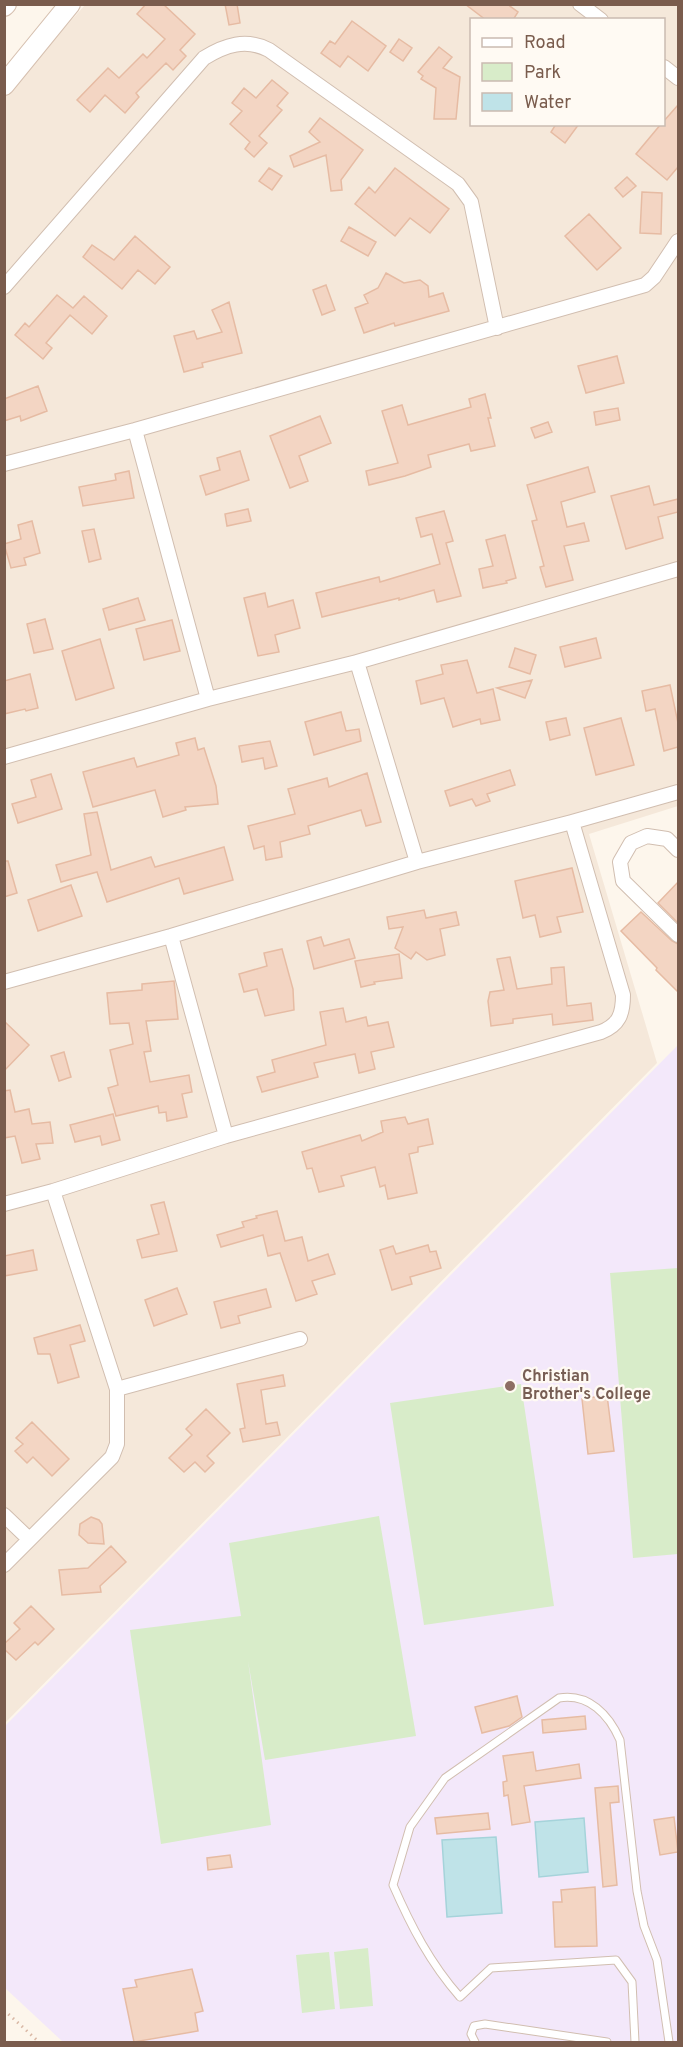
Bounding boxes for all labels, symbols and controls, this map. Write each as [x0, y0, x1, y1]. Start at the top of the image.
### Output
legend [470, 18, 665, 126]
text: Road [524, 32, 566, 55]
text: Park [524, 62, 561, 85]
text: Water [524, 92, 571, 115]
place label: Christian Brother's College [522, 1367, 651, 1405]
marker: Christian Brother's College [503, 1379, 517, 1393]

